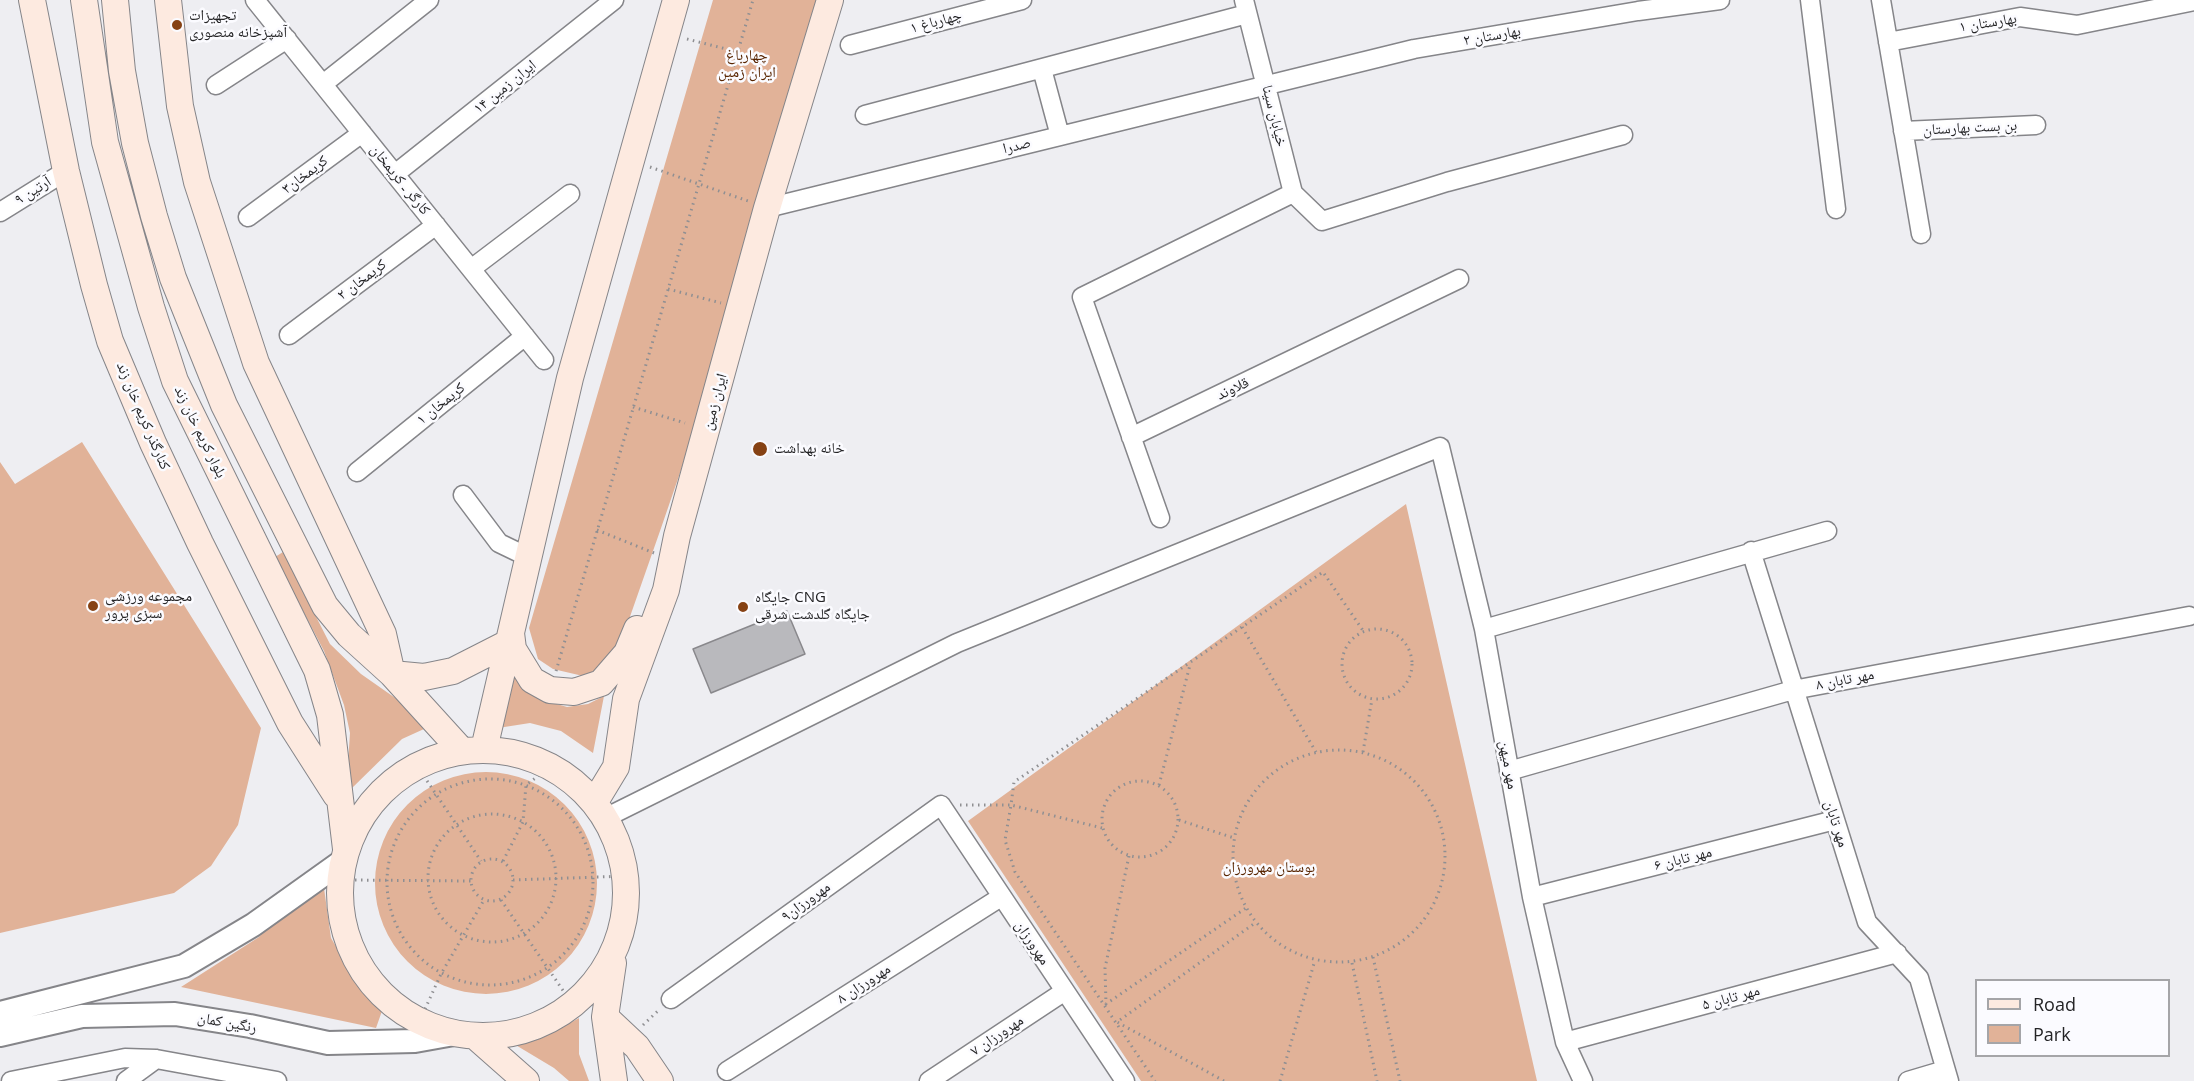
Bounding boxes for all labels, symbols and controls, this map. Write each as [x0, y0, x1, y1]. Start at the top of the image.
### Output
place label: تجهیزات آشپزخانه منصوری [189, 7, 287, 42]
street label: چهارباغ ۱ [908, 7, 964, 37]
street label: بهارستان ۱ [1958, 10, 2018, 36]
marker: تجهیزات آشپزخانه منصوری [170, 18, 184, 32]
street label: بهارستان ۲ [1462, 22, 1522, 50]
park label: چهارباغ ایران زمین [718, 47, 776, 82]
street label: ایران زمین ۱۴ [470, 56, 540, 118]
street label: خیابان سینا [1258, 83, 1290, 149]
street label: بن بست بهارستان [1922, 117, 2018, 139]
street label: صدرا [1001, 134, 1033, 158]
street label: کارگر ـ کریمخان [366, 141, 434, 219]
street label: کریمخان۳ [278, 152, 332, 198]
street label: آرتین ۹ [12, 173, 54, 209]
street label: کریمخان ۲ [334, 256, 390, 304]
street label: کنارگذر کریم خان زند [112, 359, 174, 473]
street label: ایران زمین [699, 372, 731, 432]
street label: قلاوند [1214, 374, 1252, 404]
street label: کریمخان ۱ [413, 379, 469, 429]
street label: بلوار کریم خان زند [170, 383, 230, 481]
marker: خانه بهداشت [751, 440, 769, 458]
place label: خانه بهداشت [774, 440, 845, 458]
place label: مجموعه ورزشی سبزی پرور [105, 588, 192, 623]
place label: جایگاه CNG جایگاه گلدشت شرقی [755, 589, 870, 624]
marker: مجموعه ورزشی سبزی پرور [86, 599, 100, 613]
marker: جایگاه CNG جایگاه گلدشت شرقی [736, 600, 750, 614]
street label: مهر تابان ۸ [1814, 666, 1876, 694]
street label: مهر میهن [1495, 739, 1521, 791]
street label: مهر تابان [1820, 798, 1852, 850]
street label: مهر تابان ۶ [1652, 843, 1714, 875]
park label: بوستان مهرورزان [1223, 859, 1315, 877]
street label: مهرورزان۹ [778, 878, 834, 926]
street label: مهرورزان [1011, 917, 1053, 969]
street label: مهرورزان ۸ [834, 960, 894, 1008]
legend [1975, 979, 2170, 1057]
street label: مهر تابان ۵ [1700, 982, 1762, 1014]
text: Road [2033, 992, 2076, 1016]
street label: رنگین کمان [196, 1009, 258, 1037]
street label: مهرورزان ۷ [967, 1012, 1027, 1060]
text: Park [2033, 1022, 2071, 1046]

